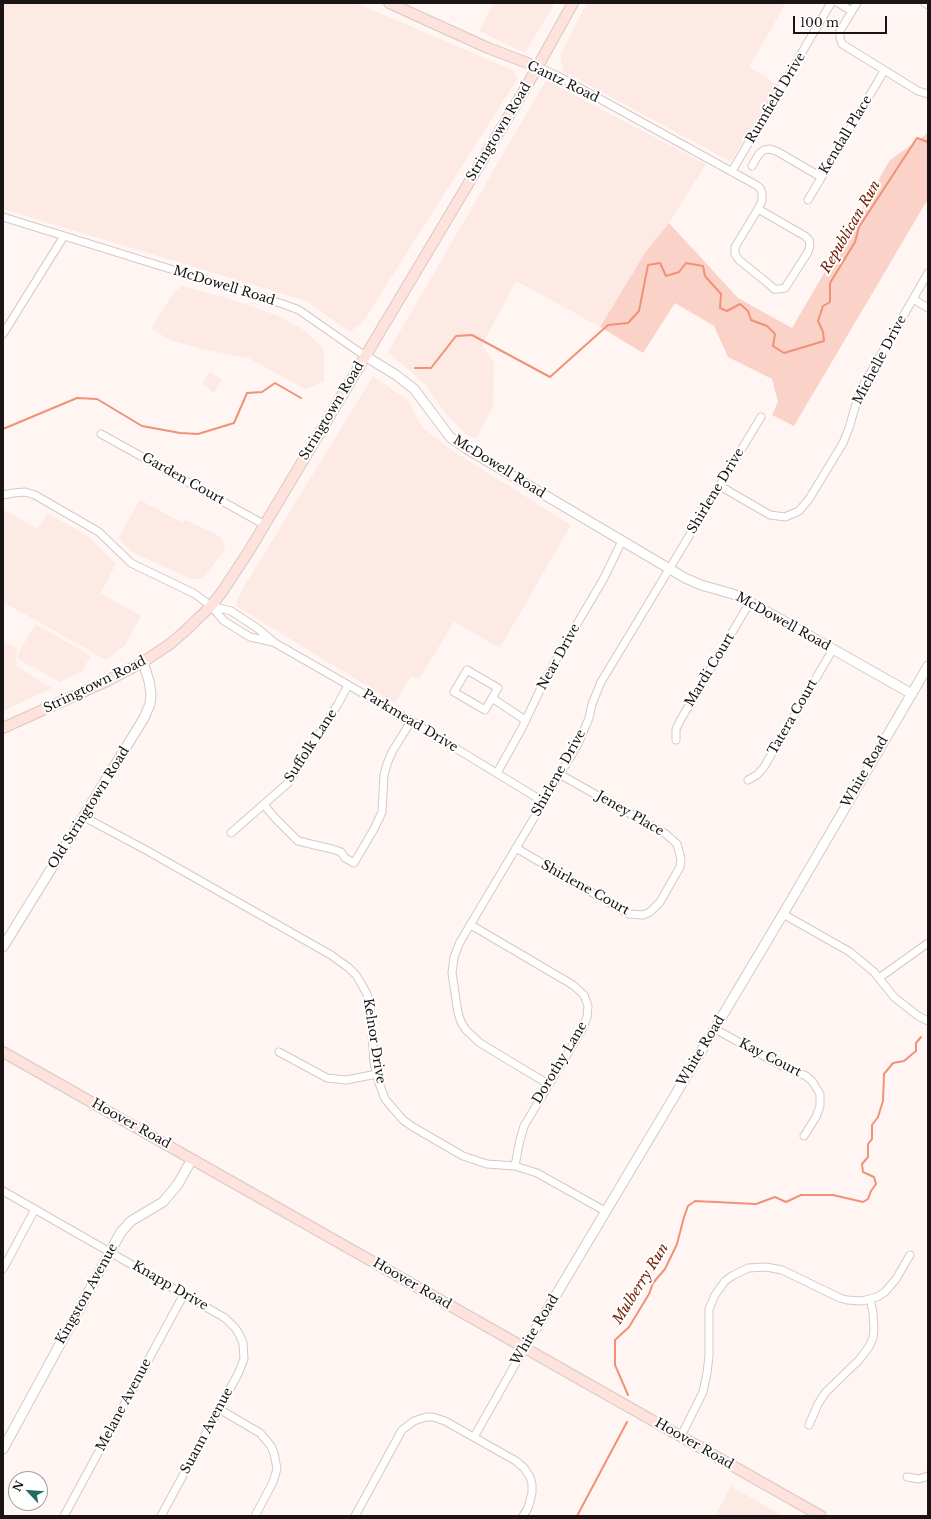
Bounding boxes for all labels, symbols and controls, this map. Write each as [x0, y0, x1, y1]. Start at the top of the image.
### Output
scale bar [795, 8, 889, 34]
text: 100 m [800, 15, 839, 30]
street label: Rumfield Drive [743, 50, 809, 146]
street label: Gantz Road [525, 58, 601, 106]
street label: Stringtown Road [463, 80, 535, 184]
street label: Kendall Place [816, 93, 876, 177]
water label: Republican Run [818, 178, 884, 276]
street label: McDowell Road [171, 263, 277, 309]
street label: Michelle Drive [850, 313, 910, 407]
street label: Stringtown Road [296, 359, 368, 463]
street label: McDowell Road [450, 432, 548, 502]
street label: Shirlene Drive [684, 445, 748, 537]
street label: Garden Court [139, 450, 227, 508]
street label: McDowell Road [733, 590, 833, 654]
street label: Near Drive [534, 621, 584, 693]
street label: Mardi Court [682, 630, 738, 710]
street label: Stringtown Road [41, 653, 149, 717]
street label: Tatera Court [765, 676, 821, 758]
street label: Parkmead Drive [360, 686, 460, 756]
street label: Suffolk Lane [282, 707, 340, 785]
street label: Shirlene Drive [529, 727, 589, 819]
street label: White Road [838, 734, 892, 810]
street label: Old Stringtown Road [45, 744, 133, 872]
street label: Jeney Place [593, 788, 667, 840]
street label: Shirlene Court [538, 857, 632, 919]
street label: Kelnor Drive [360, 997, 388, 1085]
street label: White Road [674, 1013, 728, 1089]
street label: Dorothy Lane [529, 1019, 591, 1107]
street label: Kay Court [736, 1036, 804, 1080]
street label: Hoover Road [89, 1096, 173, 1152]
street label: Kingston Avenue [53, 1241, 121, 1347]
water label: Mulberry Run [610, 1241, 672, 1327]
street label: Hoover Road [370, 1255, 454, 1313]
street label: Knapp Drive [129, 1258, 211, 1314]
street label: White Road [508, 1292, 562, 1368]
street label: Melane Avenue [93, 1356, 155, 1454]
street label: Suann Avenue [178, 1385, 236, 1477]
street label: Hoover Road [652, 1415, 736, 1473]
north arrow [8, 1471, 48, 1511]
text: N [10, 1478, 27, 1494]

